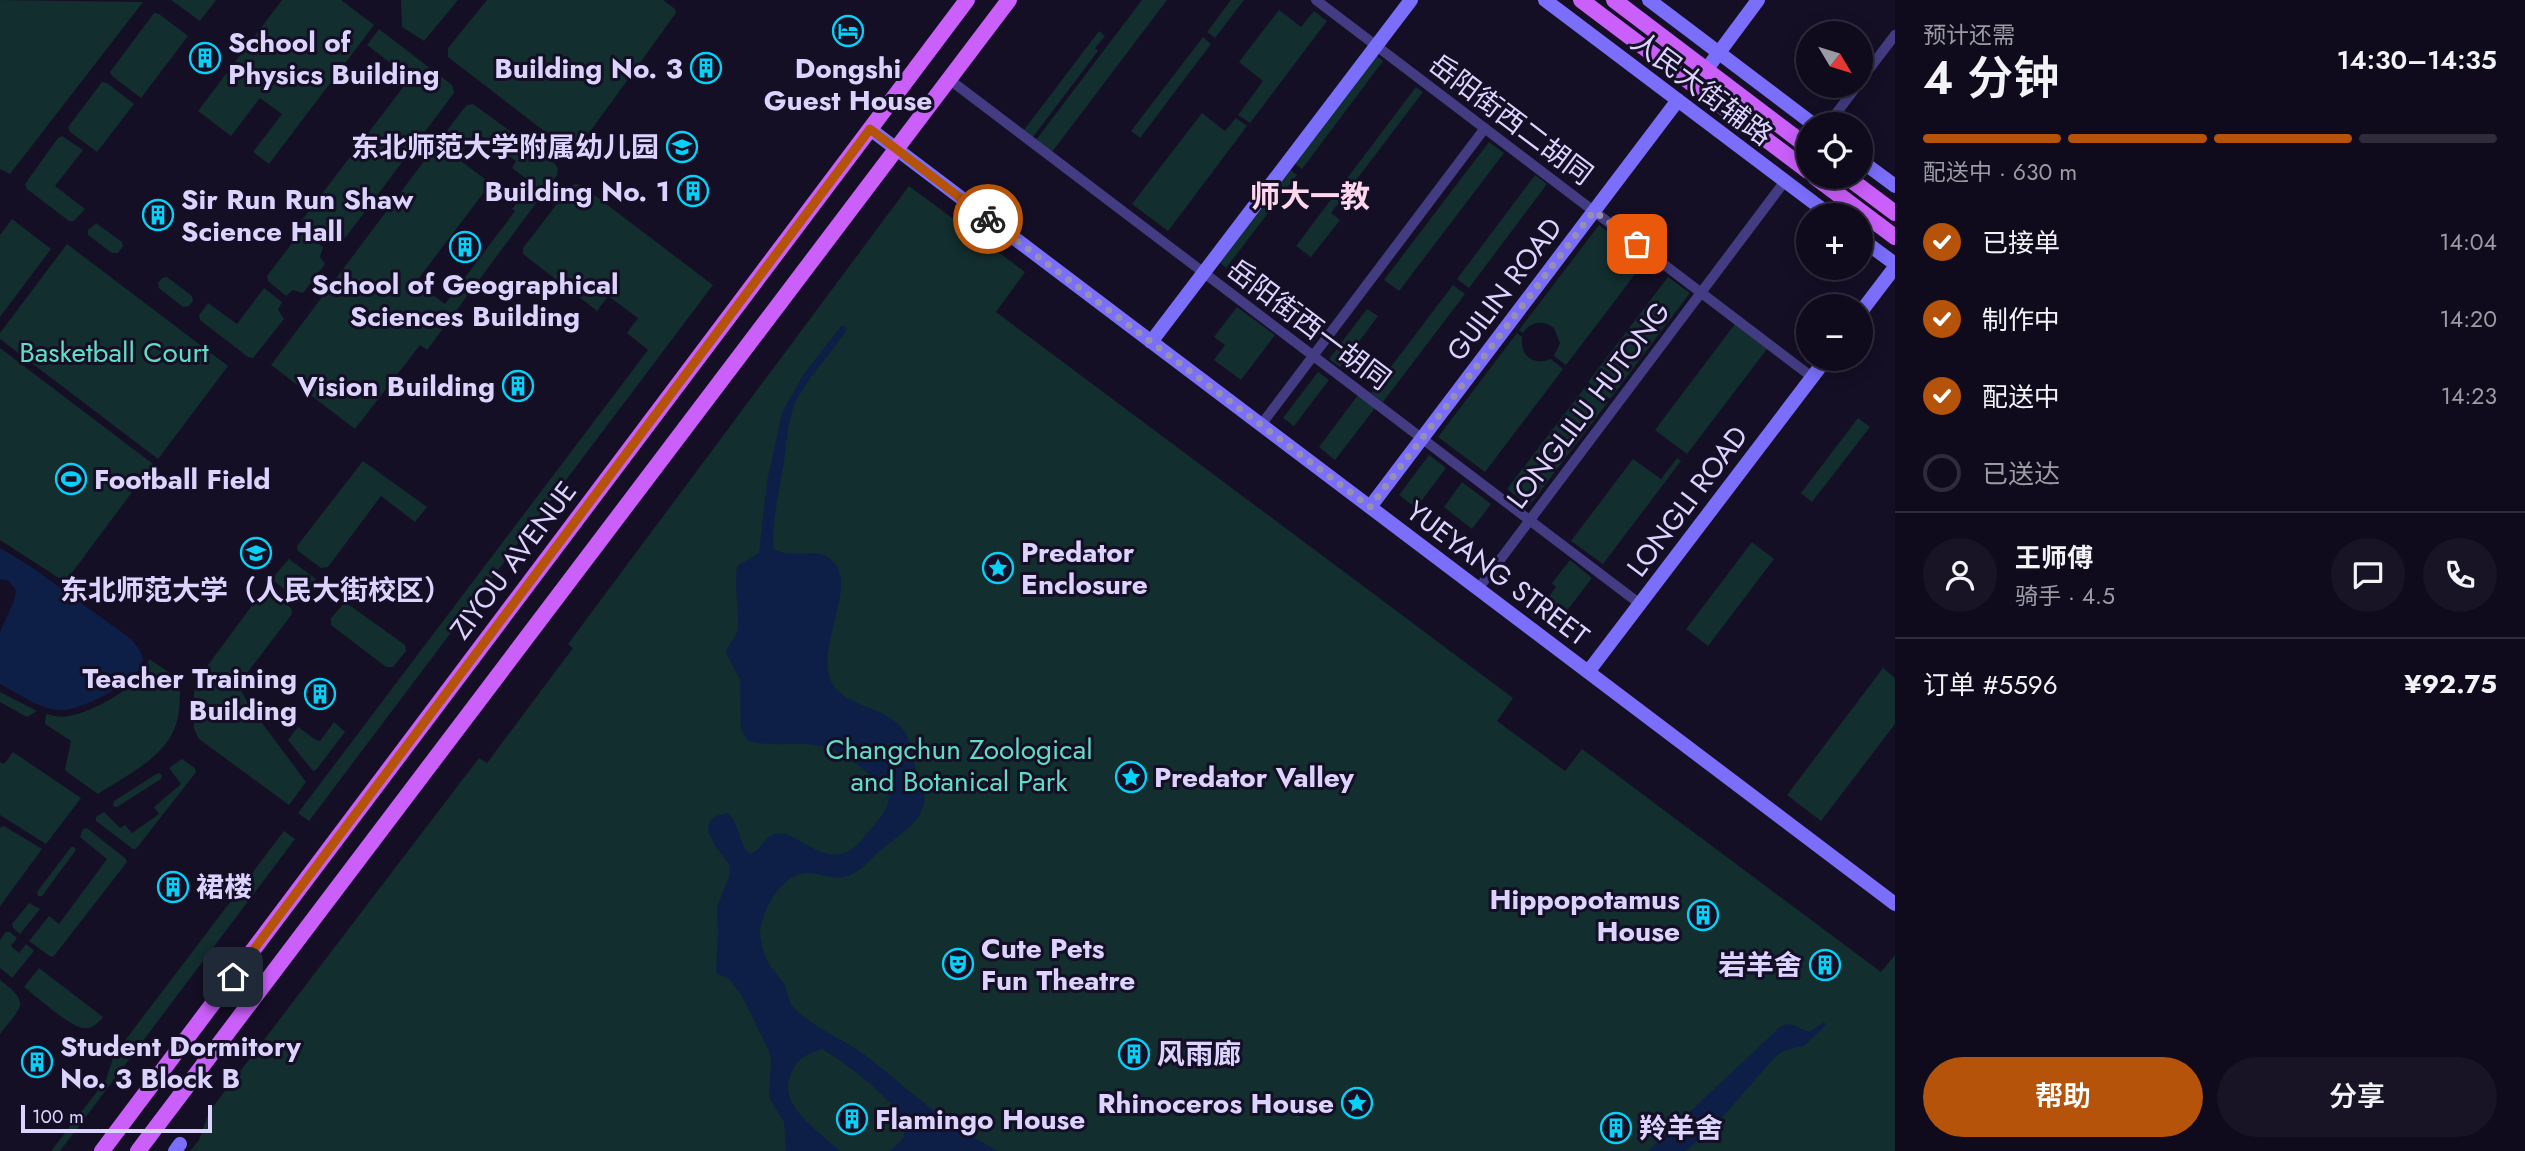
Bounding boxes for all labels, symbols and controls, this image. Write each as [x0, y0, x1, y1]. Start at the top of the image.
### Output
hotel icon: Dongshi Guest House [831, 14, 865, 48]
text: 预计还需 [1923, 18, 2015, 52]
street label: 人民大街辅路 [1622, 21, 1781, 155]
north arrow [1796, 21, 1872, 98]
map controls [1796, 21, 1873, 371]
place label: School of Physics Building [228, 22, 440, 95]
building icon: School of Physics Building [188, 41, 222, 75]
text: 14:30–14:35 [2337, 41, 2497, 79]
street label: 岳阳街西二胡同 [1420, 44, 1601, 195]
text: 4 分钟 [1923, 45, 2059, 111]
place label: Building No. 3 [494, 48, 683, 89]
place label: Dongshi Guest House [764, 48, 932, 121]
building icon: Building No. 3 [689, 51, 723, 85]
button: locate [1796, 112, 1873, 189]
place label: 东北师范大学附属幼儿园 [351, 127, 659, 168]
school or university icon: 东北师范大学附属幼儿园 [665, 130, 699, 164]
text: 配送中 · 630 m [1923, 155, 2077, 189]
place label: Building No. 1 [484, 171, 670, 212]
building icon: Building No. 1 [676, 174, 710, 208]
district label: 师大一教 [1250, 175, 1370, 218]
place label: Sir Run Run Shaw Science Hall [181, 179, 414, 252]
courier [953, 184, 1023, 254]
building icon: Sir Run Run Shaw Science Hall [141, 198, 175, 232]
icon: bike [969, 200, 1007, 238]
button: + [1796, 203, 1873, 280]
street label: GUILIN ROAD [1437, 209, 1572, 370]
pin [1607, 214, 1667, 274]
icon: check [1923, 223, 1961, 261]
text: 已接单 [1982, 224, 2060, 262]
icon: bag [1618, 225, 1656, 263]
text: 14:04 [2439, 225, 2497, 259]
building icon: School of Geographical Sciences Building [448, 230, 482, 264]
street label: 岳阳街西一胡同 [1218, 249, 1399, 400]
place label: School of Geographical Sciences Building [311, 264, 619, 337]
street label: LONGLILU HUTONG [1497, 293, 1680, 517]
button: − [1796, 294, 1873, 371]
icon: check [1923, 300, 1961, 338]
text: 制作中 [1982, 301, 2060, 339]
text: 14:20 [2439, 302, 2497, 336]
park label: Basketball Court [19, 332, 209, 373]
place label: Vision Building [296, 366, 495, 407]
building icon: Vision Building [501, 369, 535, 403]
icon: check [1923, 377, 1961, 415]
text: 配送中 [1982, 378, 2060, 416]
text: 14:23 [2441, 379, 2497, 413]
street label: LONGLI ROAD [1617, 417, 1758, 585]
text: 已送达 [1982, 455, 2060, 493]
place label: Football Field [94, 459, 271, 500]
sports icon: Football Field [54, 462, 88, 496]
street label: ZIYOU AVENUE [440, 473, 587, 648]
street label: YUEYANG STREET [1398, 491, 1598, 656]
place label: Predator Enclosure [1021, 532, 1148, 605]
school or university icon: 东北师范大学（人民大街校区） [239, 536, 273, 570]
button: person [1923, 538, 1997, 612]
button: chat [2331, 538, 2405, 612]
button: phone [2423, 538, 2497, 612]
text: 王师傅 [2015, 539, 2093, 577]
place icon: Predator Enclosure [981, 551, 1015, 585]
place label: 东北师范大学（人民大街校区） [60, 570, 452, 611]
text: 骑手 · 4.5 [2015, 579, 2115, 613]
place label: Teacher Training Building [82, 658, 297, 731]
text: ¥92.75 [2404, 665, 2497, 703]
text: 订单 #5596 [1923, 666, 2058, 704]
building icon: Teacher Training Building [303, 677, 337, 711]
park label: Changchun Zoological and Botanical Park [825, 729, 1093, 802]
place label: Predator Valley [1154, 757, 1354, 798]
place icon: Predator Valley [1114, 760, 1148, 794]
place label: 裙楼 [196, 867, 252, 908]
building icon: 裙楼 [156, 870, 190, 904]
place label: Hippopotamus House [1490, 879, 1680, 952]
building icon: Hippopotamus House [1686, 898, 1720, 932]
place label: Cute Pets Fun Theatre [981, 928, 1135, 1001]
place label: 岩羊舍 [1718, 945, 1802, 986]
pin [203, 947, 263, 1007]
theatre icon: Cute Pets Fun Theatre [941, 947, 975, 981]
building icon: 岩羊舍 [1808, 948, 1842, 982]
icon: home [214, 958, 252, 996]
place label: Student Dormitory No. 3 Block B [60, 1026, 301, 1099]
place label: 风雨廊 [1157, 1034, 1241, 1075]
building icon: 风雨廊 [1117, 1037, 1151, 1071]
building icon: Student Dormitory No. 3 Block B [20, 1045, 54, 1079]
button: 帮助 [1923, 1057, 2203, 1137]
button: 分享 [2217, 1057, 2497, 1137]
place label: Rhinoceros House [1098, 1083, 1334, 1124]
place icon: Rhinoceros House [1340, 1086, 1374, 1120]
place label: Flamingo House [875, 1099, 1085, 1140]
scale bar [21, 1102, 212, 1134]
building icon: Flamingo House [835, 1102, 869, 1136]
text: 100 m [32, 1103, 84, 1130]
place label: 羚羊舍 [1639, 1108, 1723, 1149]
building icon: 羚羊舍 [1599, 1111, 1633, 1145]

